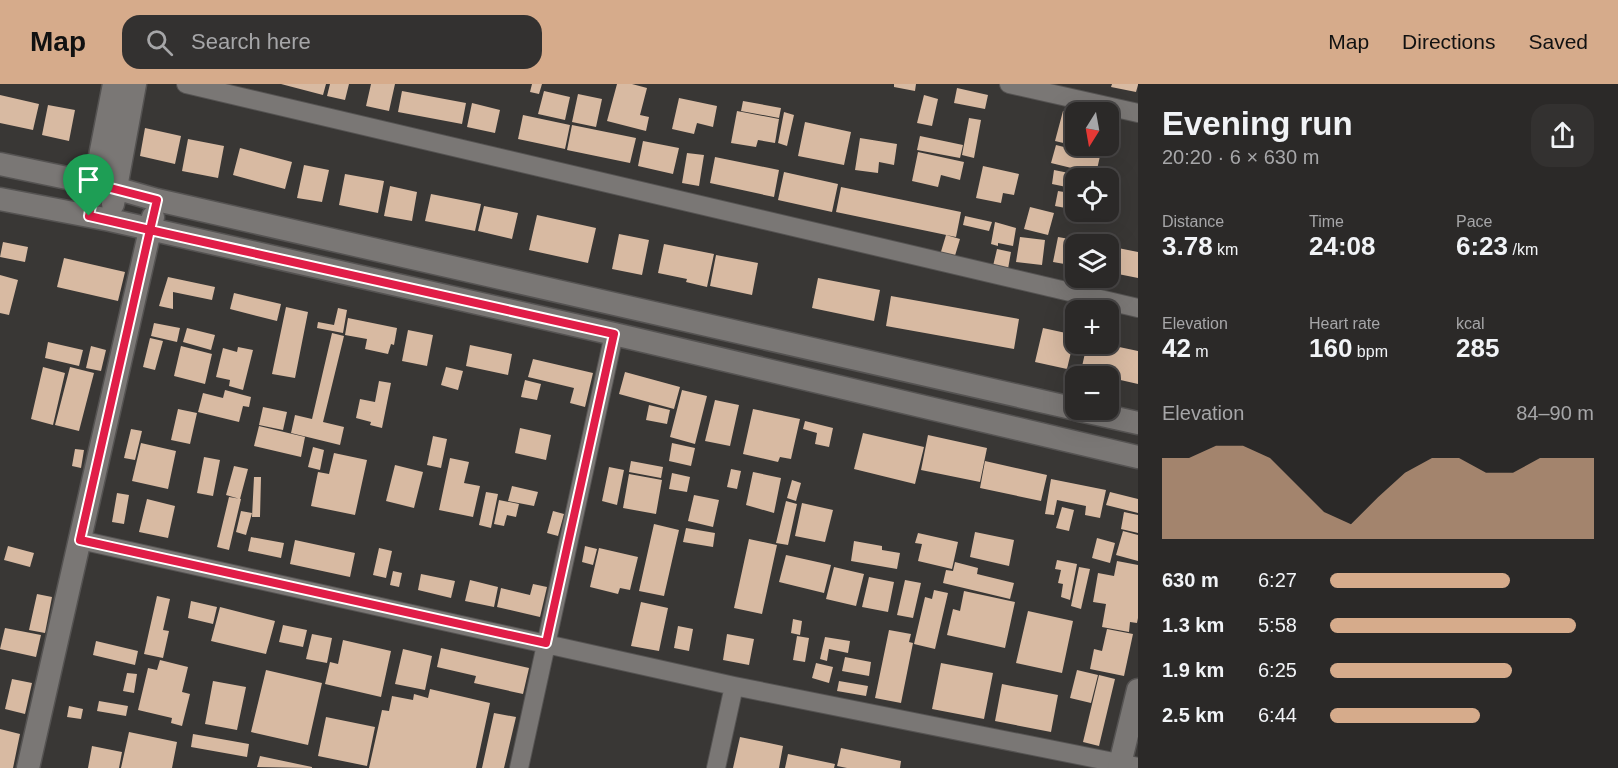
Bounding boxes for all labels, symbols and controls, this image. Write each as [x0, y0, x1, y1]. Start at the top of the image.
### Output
search box [122, 15, 542, 69]
text: Map [30, 26, 86, 57]
icon: search [143, 26, 176, 59]
text: Search here [191, 29, 311, 54]
text: Map [1328, 30, 1369, 53]
text: Directions [1402, 30, 1495, 53]
text: Saved [1528, 30, 1588, 53]
north arrow [1065, 102, 1119, 156]
map controls [1065, 102, 1119, 420]
button: share [1531, 104, 1594, 167]
text: Evening run [1162, 105, 1353, 142]
text: 20:20 · 6 × 630 m [1162, 146, 1319, 168]
pin [63, 154, 114, 216]
icon: arrive [72, 163, 105, 196]
button: locate [1065, 168, 1119, 222]
text: Distance [1162, 213, 1224, 230]
text: Time [1309, 213, 1344, 230]
text: Pace [1456, 213, 1492, 230]
text: 3.78 [1162, 231, 1213, 261]
text: 24:08 [1309, 231, 1376, 261]
text: 6:23 [1456, 231, 1508, 261]
button: layers [1065, 234, 1119, 288]
text: km [1213, 241, 1238, 258]
text: /km [1508, 241, 1538, 258]
button: + [1065, 300, 1119, 354]
text: Elevation [1162, 315, 1228, 332]
text: Heart rate [1309, 315, 1380, 332]
text: kcal [1456, 315, 1484, 332]
text: 42 [1162, 333, 1191, 363]
text: 160 [1309, 333, 1352, 363]
text: 285 [1456, 333, 1499, 363]
text: m [1191, 343, 1209, 360]
text: bpm [1352, 343, 1388, 360]
button: − [1065, 366, 1119, 420]
text: Elevation [1162, 402, 1244, 424]
text: 84–90 m [1516, 402, 1594, 424]
text: 630 m [1162, 569, 1219, 591]
text: 6:27 [1258, 569, 1297, 591]
text: 1.3 km [1162, 614, 1224, 636]
text: 5:58 [1258, 614, 1297, 636]
text: 1.9 km [1162, 659, 1224, 681]
text: 6:25 [1258, 659, 1297, 681]
text: 2.5 km [1162, 704, 1224, 726]
text: 6:44 [1258, 704, 1297, 726]

